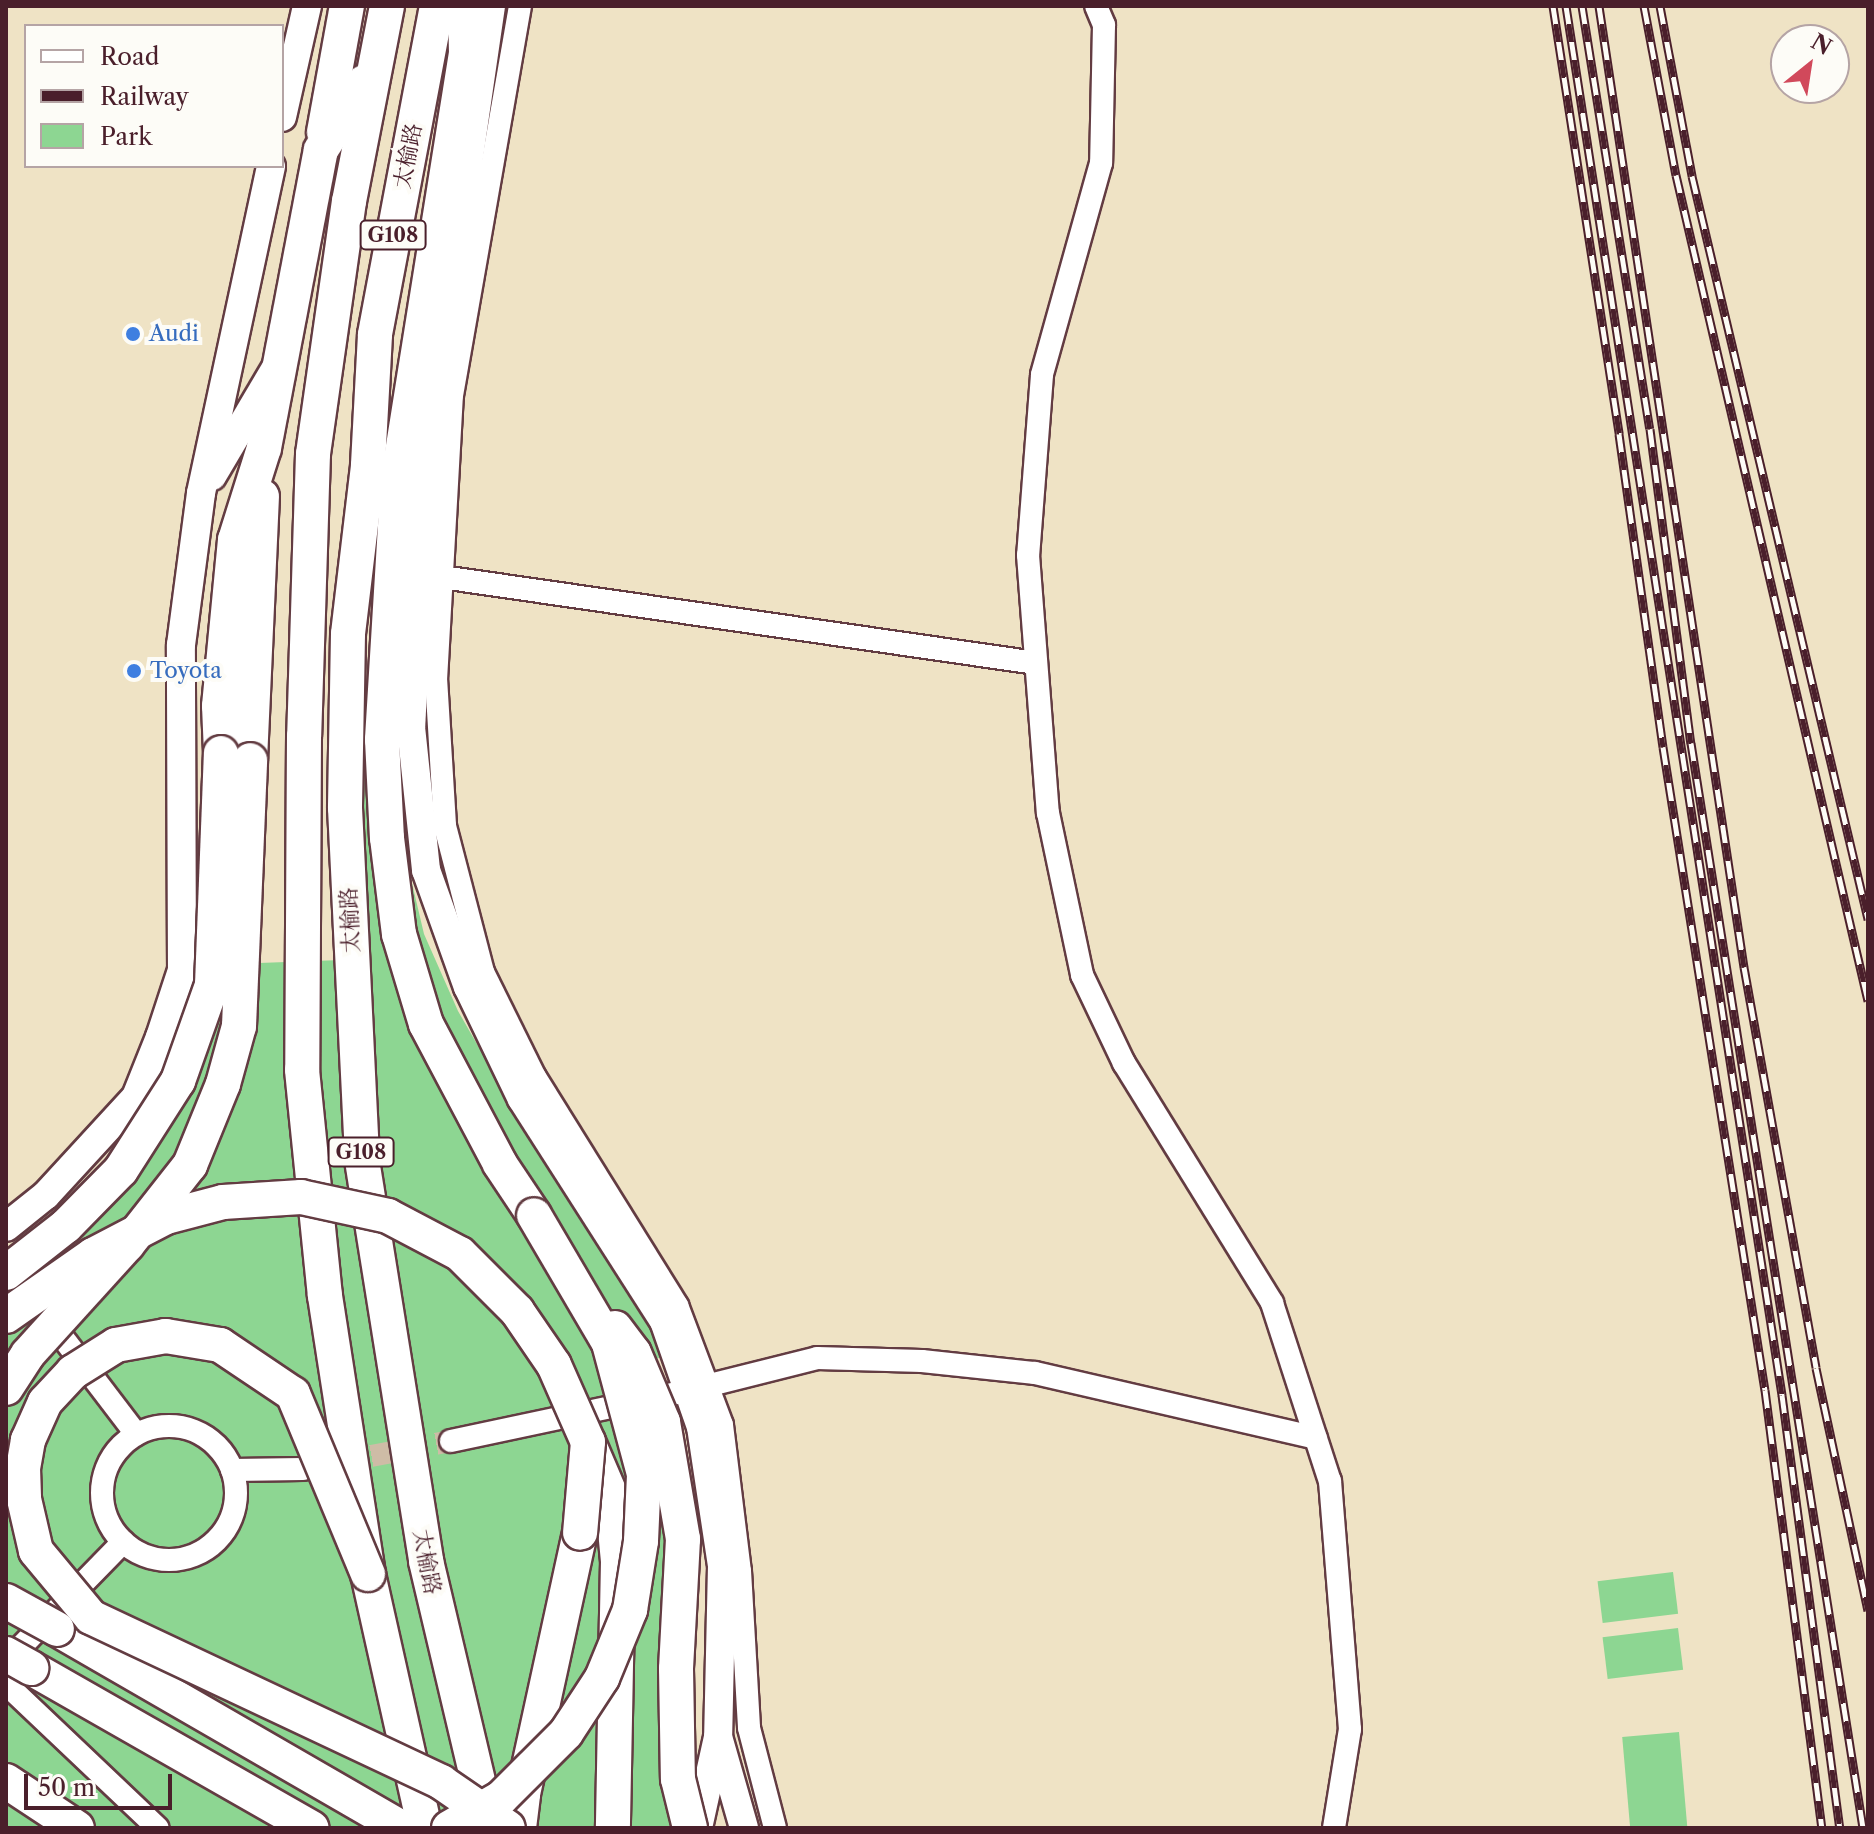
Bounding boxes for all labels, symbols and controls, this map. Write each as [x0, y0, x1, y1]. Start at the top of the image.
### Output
legend [24, 24, 284, 168]
north arrow [1770, 24, 1850, 104]
text: N [1806, 28, 1836, 61]
text: Road [100, 42, 159, 71]
text: Railway [100, 82, 189, 111]
street label: 太榆路 [389, 121, 427, 191]
text: Park [100, 122, 152, 151]
road number: G108 [359, 219, 427, 251]
place label: Audi [149, 321, 199, 347]
marker: Audi [124, 325, 142, 343]
place label: Toyota [150, 658, 222, 684]
marker: Toyota [125, 662, 143, 680]
street label: 太榆路 [335, 886, 365, 954]
road number: G108 [327, 1136, 395, 1168]
street label: 太榆路 [408, 1527, 446, 1597]
scale bar [28, 1758, 176, 1808]
text: 50 m [38, 1773, 95, 1802]

